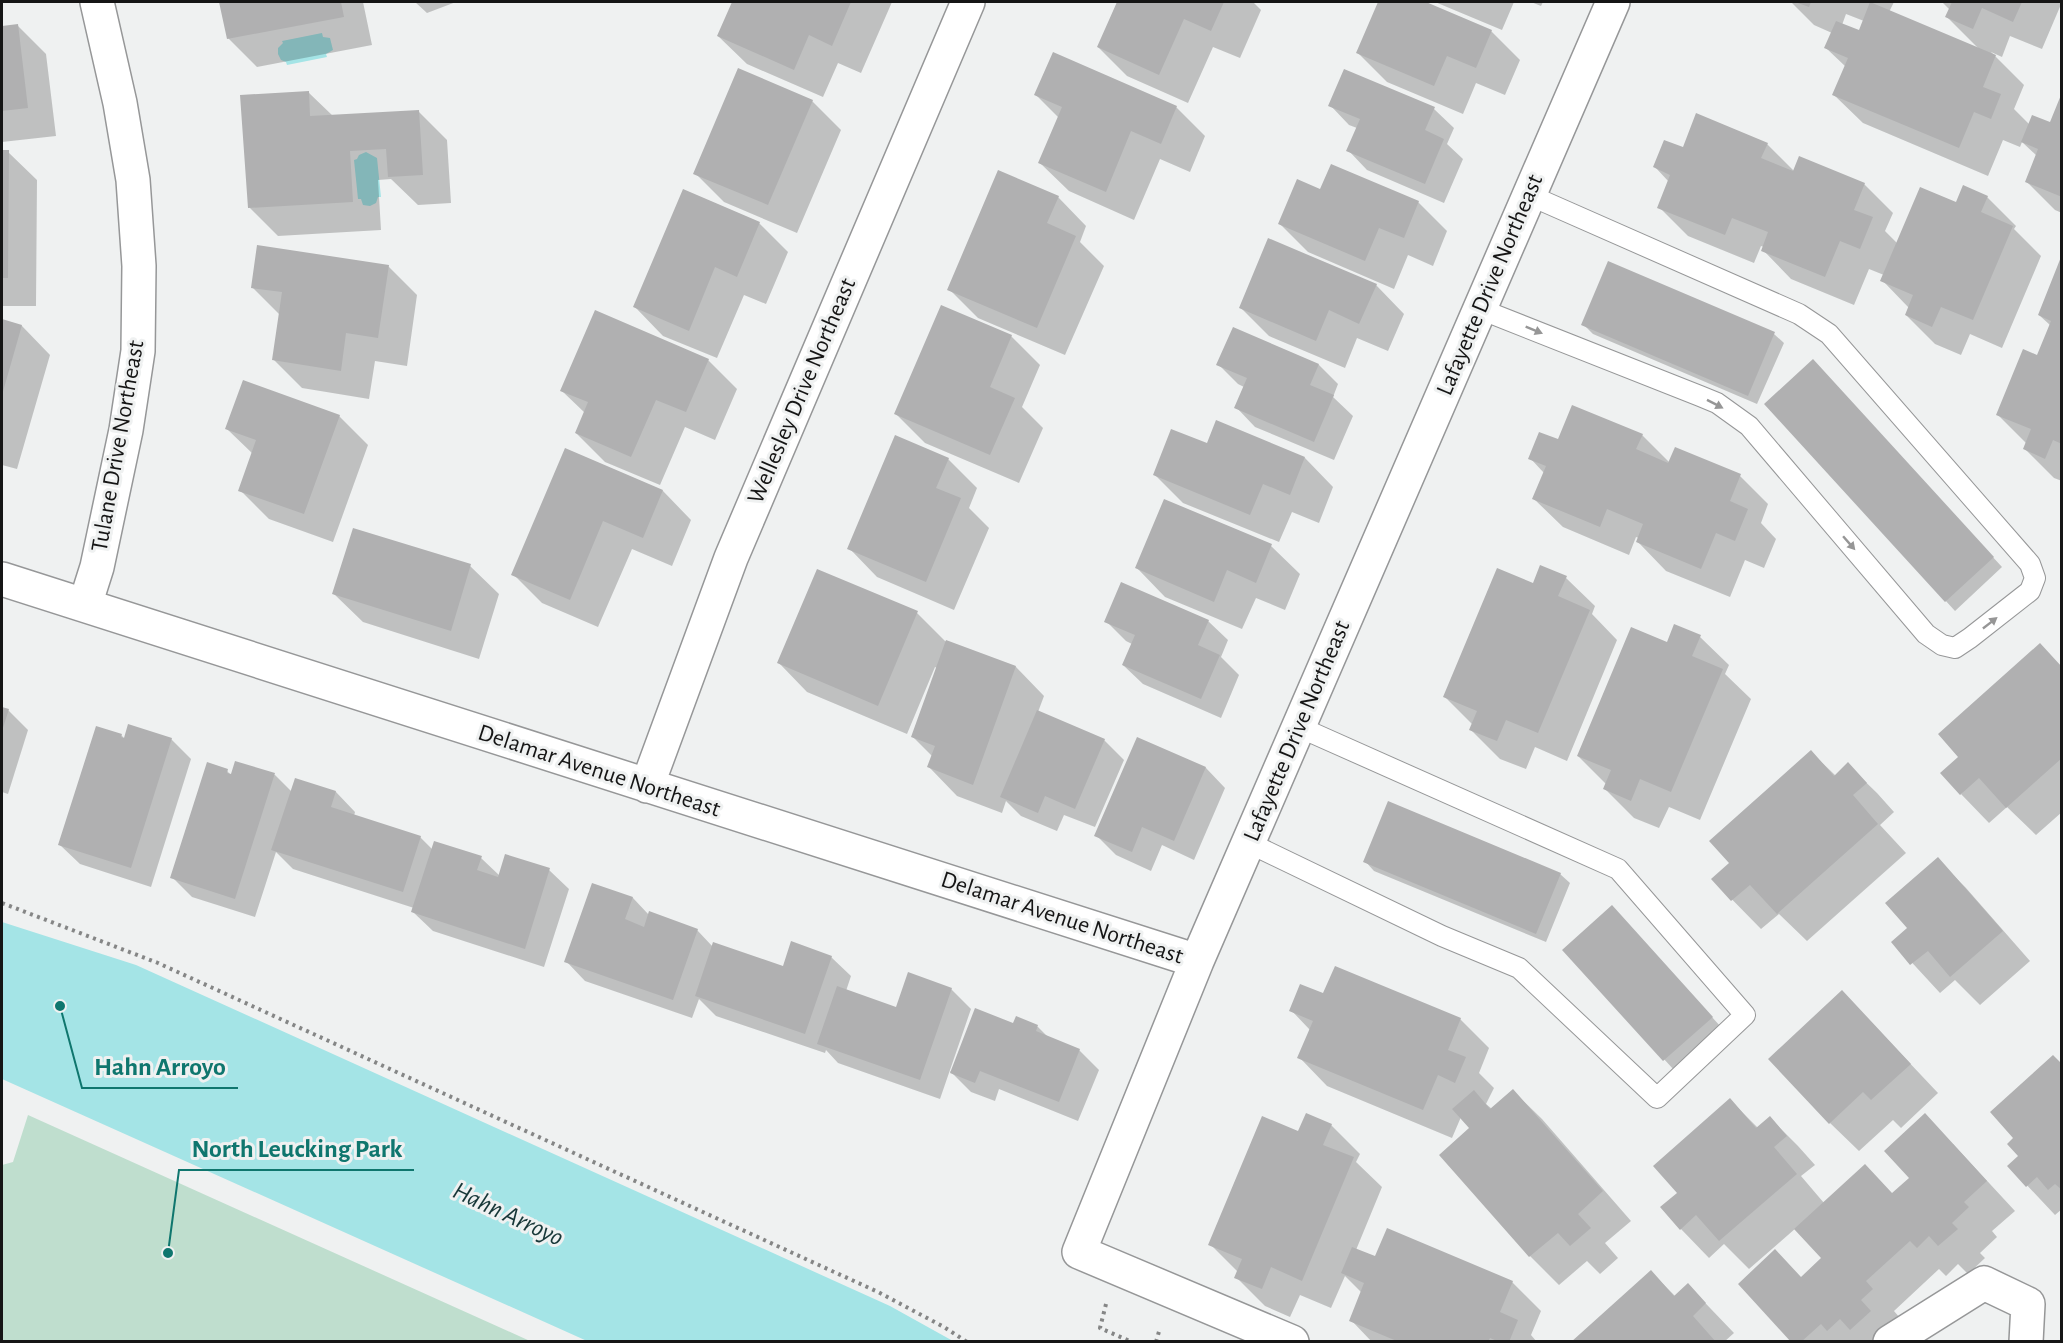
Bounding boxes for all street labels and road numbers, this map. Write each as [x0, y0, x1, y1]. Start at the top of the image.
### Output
street label: Lafayette Drive Northeast [1433, 171, 1548, 399]
street label: Wellesley Drive Northeast [744, 274, 861, 507]
street label: Tulane Drive Northeast [88, 338, 148, 554]
street label: Lafayette Drive Northeast [1240, 617, 1355, 845]
street label: Delamar Avenue Northeast [475, 720, 723, 822]
street label: Delamar Avenue Northeast [938, 867, 1186, 969]

